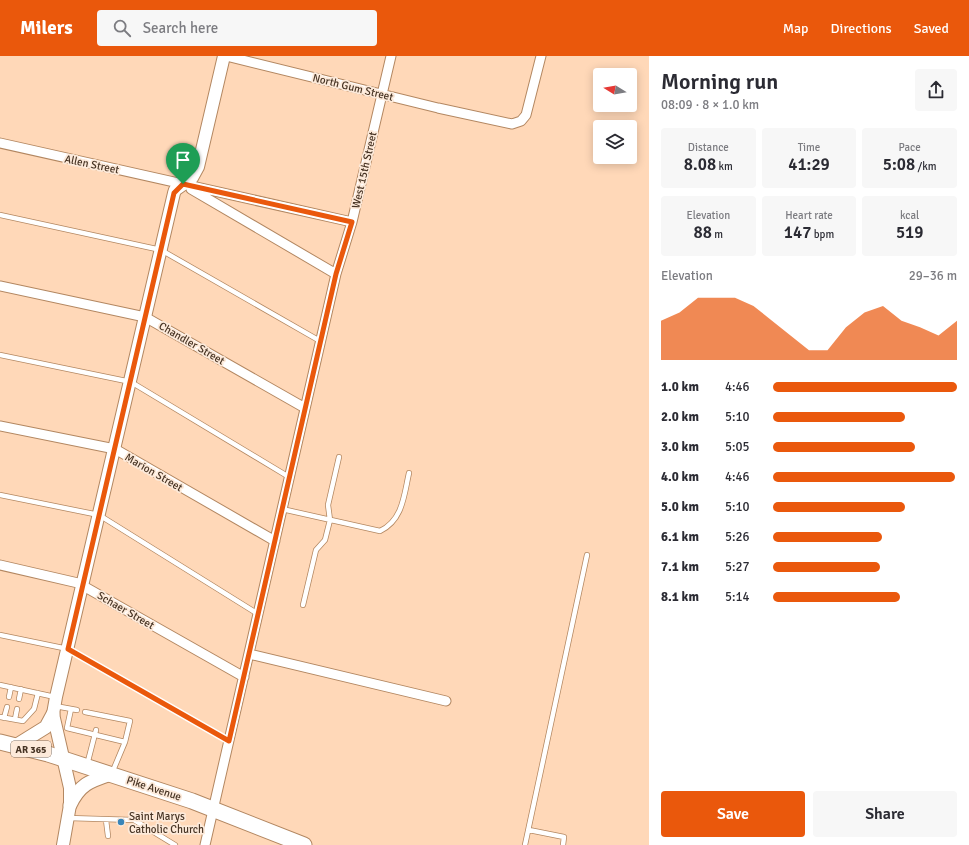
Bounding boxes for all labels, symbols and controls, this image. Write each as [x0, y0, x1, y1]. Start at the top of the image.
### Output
search box [97, 10, 377, 46]
text: Milers [20, 16, 73, 40]
icon: search [111, 17, 133, 39]
text: Search here [143, 19, 218, 37]
text: Map [783, 20, 809, 37]
text: Directions [831, 20, 892, 37]
text: Saved [914, 20, 949, 37]
north arrow [593, 68, 637, 112]
map controls [593, 68, 637, 164]
text: Morning run [661, 68, 778, 95]
button: share [915, 69, 957, 111]
street label: North Gum Street [311, 71, 395, 104]
text: 08:09 · 8 × 1.0 km [661, 97, 759, 113]
button: layers [593, 120, 637, 164]
street label: West 15th Street [349, 130, 380, 210]
text: Distance [688, 141, 729, 154]
text: Time [798, 141, 820, 154]
text: Pace [899, 141, 921, 154]
pin [166, 143, 200, 184]
icon: arrive [172, 149, 194, 171]
street label: Allen Street [63, 152, 121, 177]
text: 8.08 [684, 154, 716, 175]
text: 41:29 [788, 154, 830, 175]
text: 5:08 [883, 154, 915, 175]
text: km [716, 160, 733, 173]
text: /km [915, 160, 937, 173]
text: Elevation [686, 209, 730, 222]
text: Heart rate [785, 209, 833, 222]
text: kcal [900, 209, 919, 222]
text: 88 [694, 222, 712, 243]
text: 147 [784, 222, 811, 243]
text: 519 [896, 222, 923, 243]
text: m [712, 228, 723, 241]
text: bpm [811, 228, 834, 241]
text: Elevation [661, 268, 713, 284]
text: 29–36 m [909, 268, 957, 284]
street label: Chandler Street [157, 319, 227, 368]
text: 1.0 km [661, 379, 699, 395]
text: 4:46 [725, 379, 750, 395]
text: 2.0 km [661, 409, 699, 425]
text: 5:10 [725, 409, 750, 425]
text: 3.0 km [661, 439, 699, 455]
text: 5:05 [725, 439, 750, 455]
street label: Marion Street [123, 451, 185, 494]
text: 4.0 km [661, 469, 699, 485]
text: 4:46 [725, 469, 750, 485]
text: 5.0 km [661, 499, 699, 515]
text: 5:10 [725, 499, 750, 515]
text: 6.1 km [661, 529, 699, 545]
text: 5:26 [725, 529, 750, 545]
text: 7.1 km [661, 559, 699, 575]
text: 5:27 [725, 559, 750, 575]
street label: Schaer Street [95, 589, 157, 632]
text: 8.1 km [661, 589, 699, 605]
text: 5:14 [725, 589, 750, 605]
road number: AR 365 [11, 741, 51, 757]
street label: Pike Avenue [125, 774, 183, 803]
button: Save [661, 791, 805, 837]
button: Share [813, 791, 957, 837]
place label: Saint Marys Catholic Church [129, 810, 204, 836]
marker: Saint Marys Catholic Church [116, 817, 126, 827]

